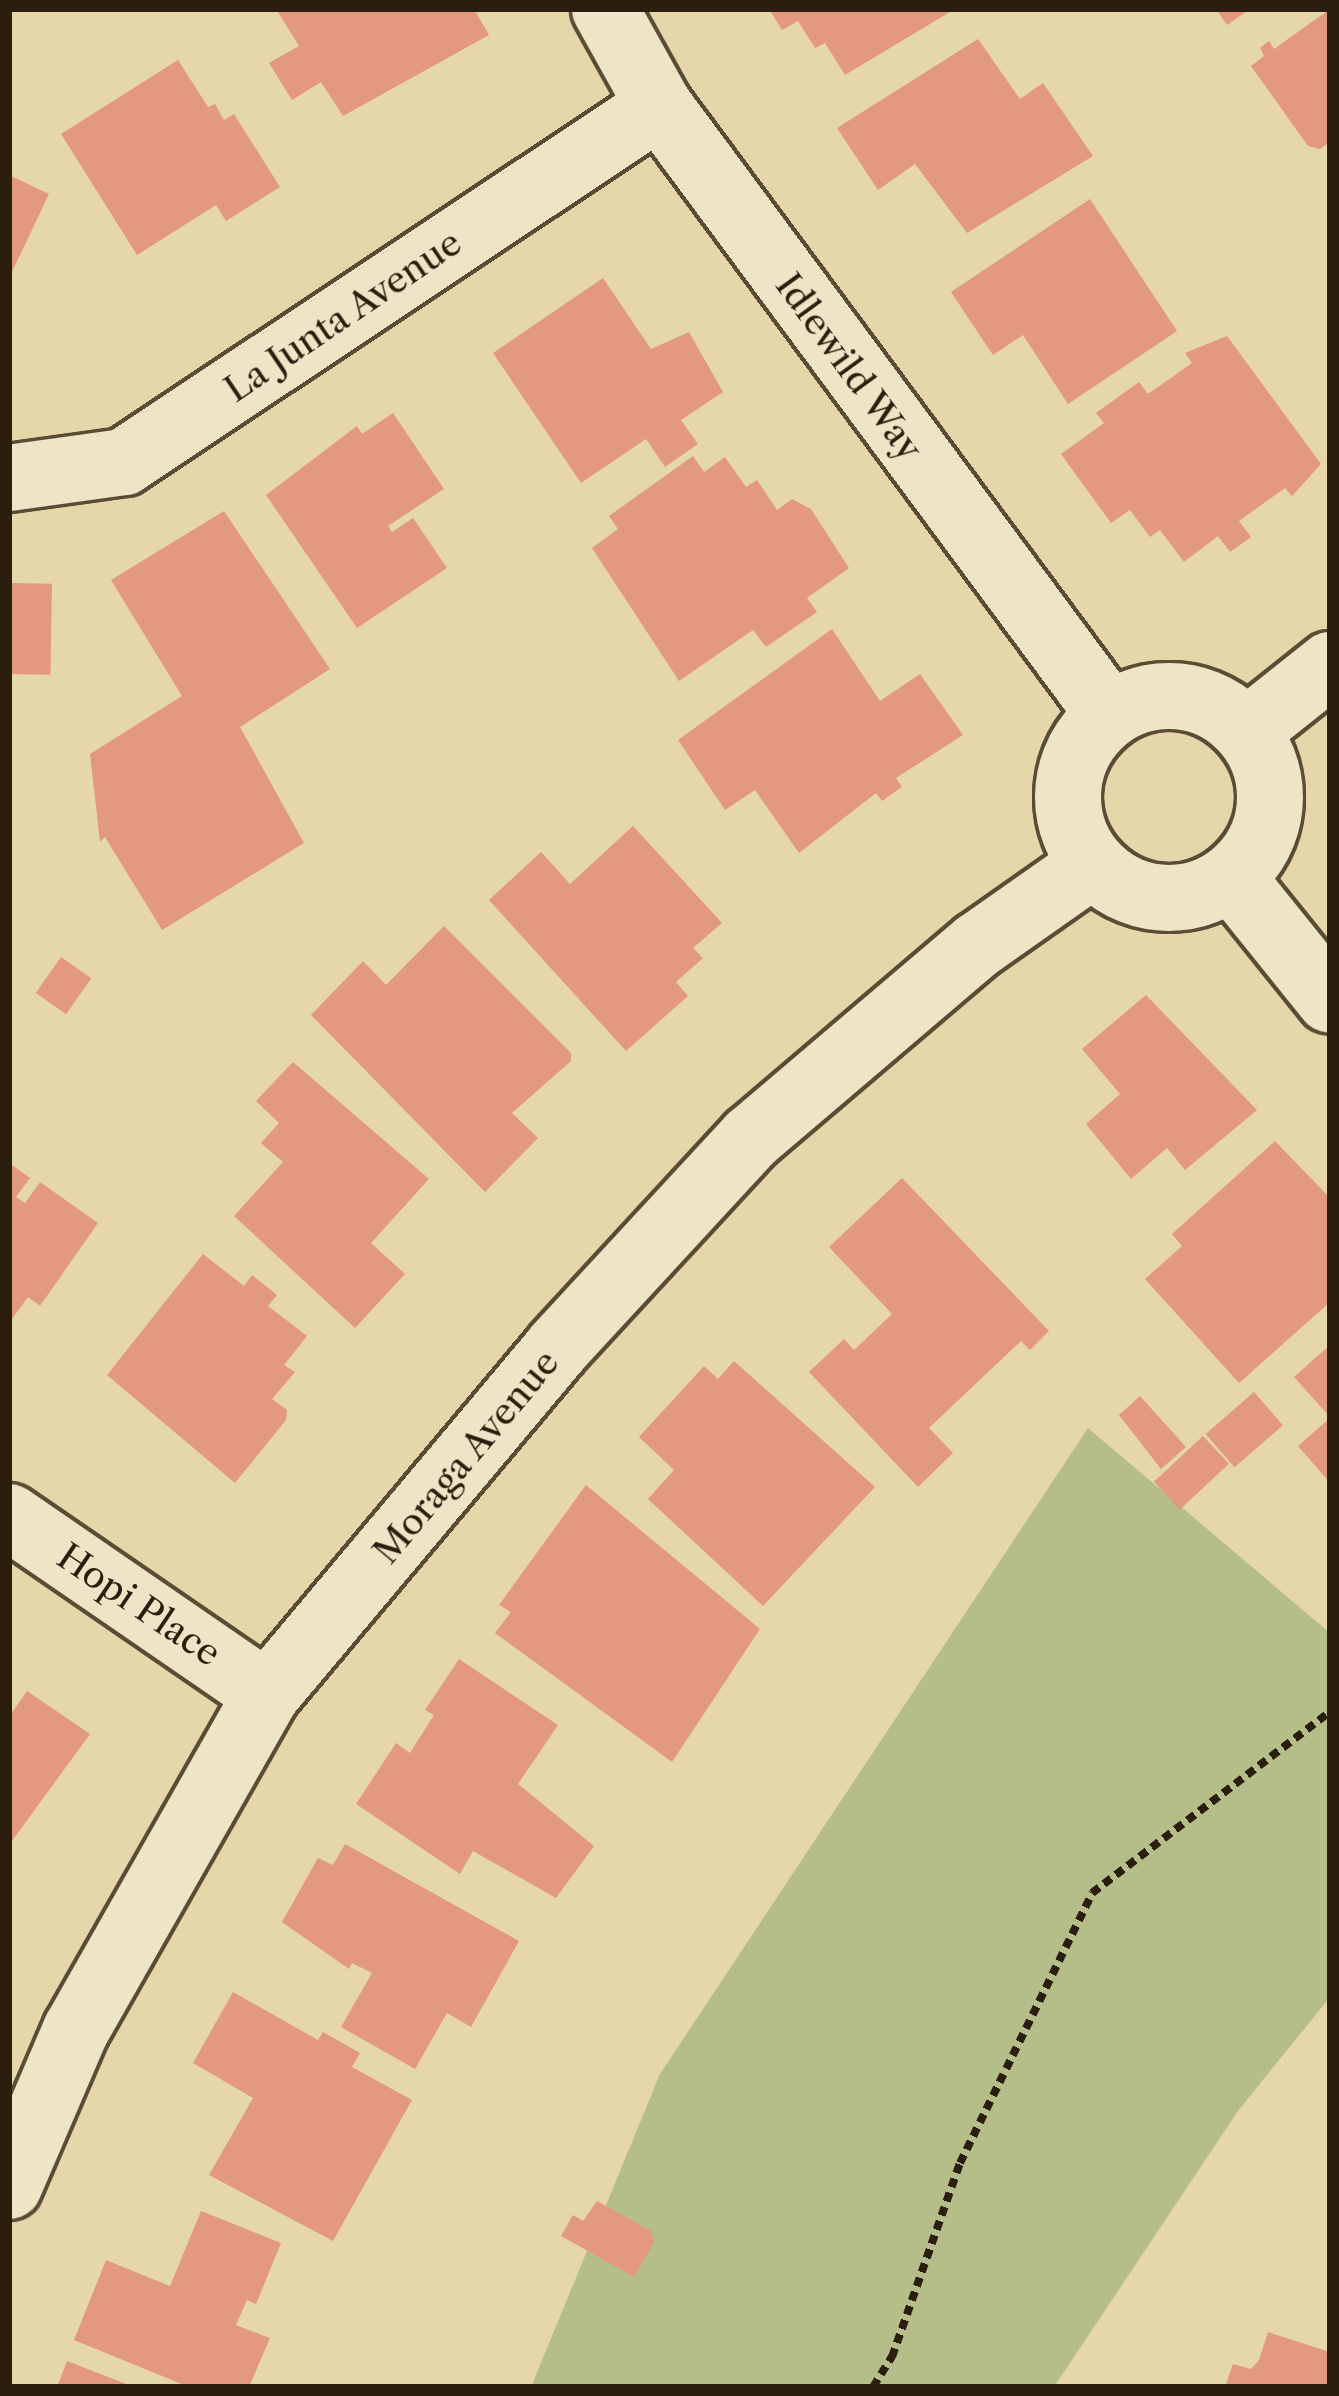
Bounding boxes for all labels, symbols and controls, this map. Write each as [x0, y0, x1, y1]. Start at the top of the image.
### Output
street label: La Junta Avenue [215, 220, 471, 412]
street label: Idlewild Way [766, 264, 932, 470]
street label: Moraga Avenue [364, 1341, 568, 1573]
street label: Hopi Place [49, 1535, 229, 1675]

